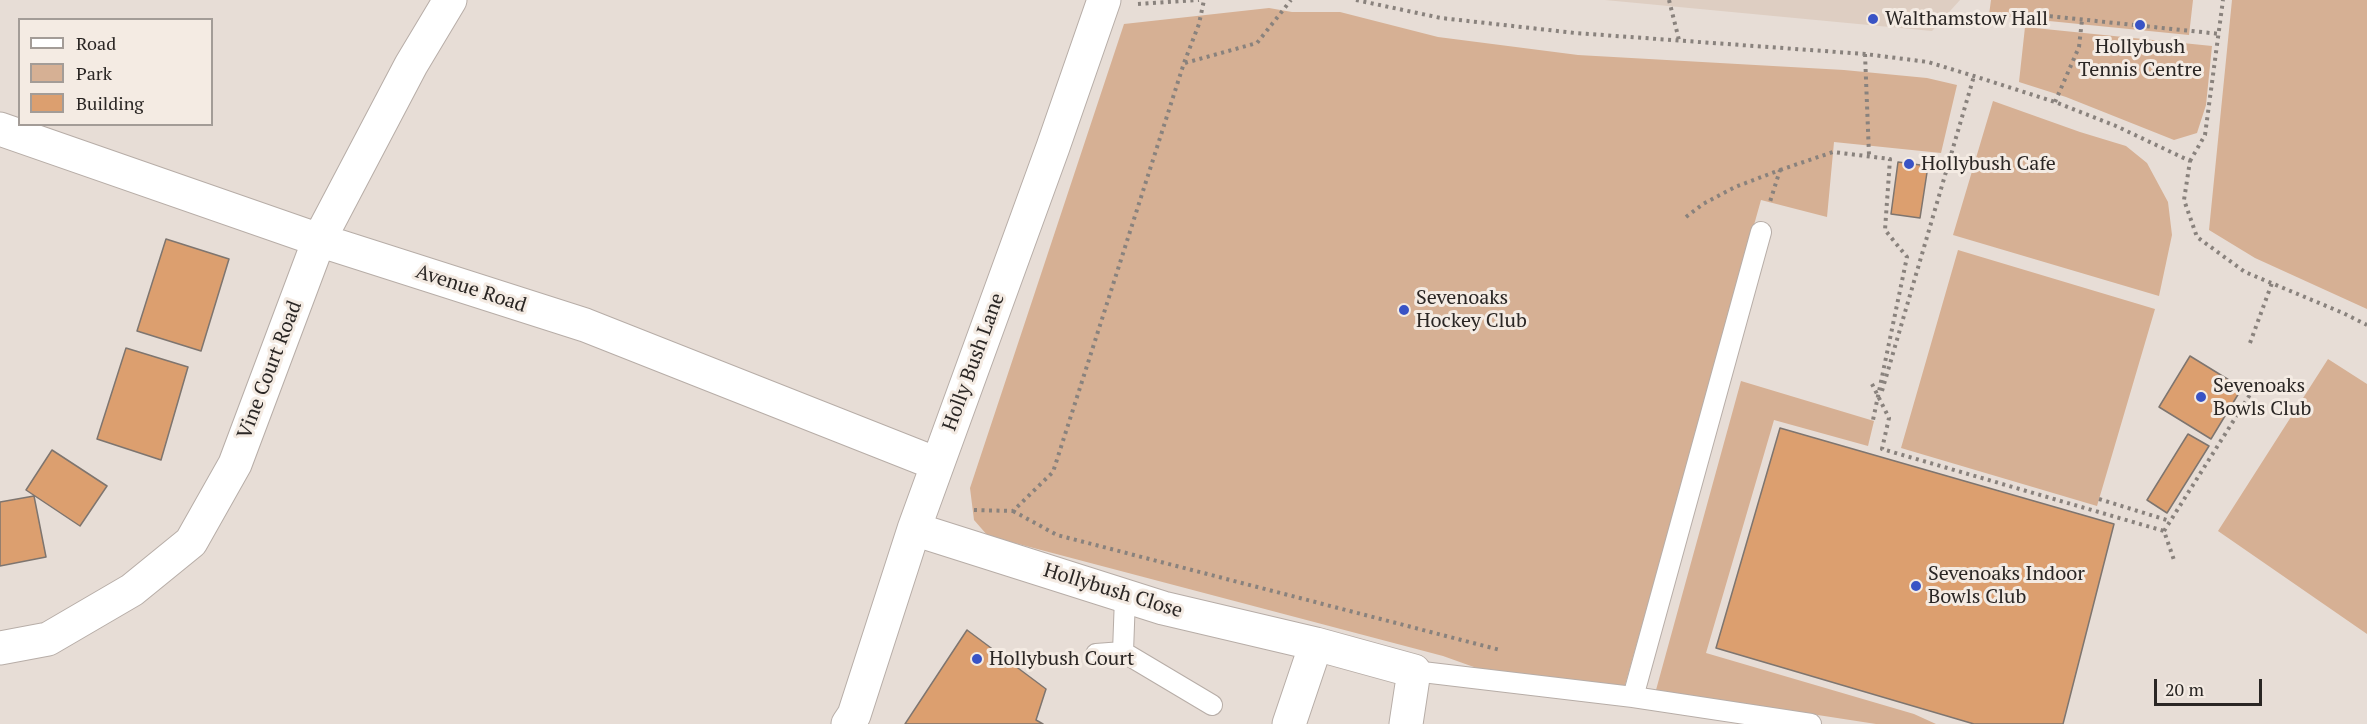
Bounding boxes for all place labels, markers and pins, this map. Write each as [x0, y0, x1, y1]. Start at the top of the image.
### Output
place label: Walthamstow Hall [1885, 7, 2048, 31]
marker: Walthamstow Hall [1866, 12, 1880, 26]
marker: Hollybush Tennis Centre [2133, 18, 2147, 32]
place label: Hollybush Tennis Centre [2078, 35, 2202, 82]
place label: Hollybush Cafe [1921, 152, 2056, 176]
marker: Hollybush Cafe [1902, 157, 1916, 171]
place label: Sevenoaks Hockey Club [1416, 286, 1527, 333]
marker: Sevenoaks Hockey Club [1397, 303, 1411, 317]
place label: Sevenoaks Bowls Club [2213, 374, 2311, 421]
marker: Sevenoaks Bowls Club [2194, 390, 2208, 404]
place label: Sevenoaks Indoor Bowls Club [1928, 562, 2085, 609]
marker: Sevenoaks Indoor Bowls Club [1909, 579, 1923, 593]
place label: Hollybush Court [989, 647, 1134, 671]
marker: Hollybush Court [970, 652, 984, 666]

